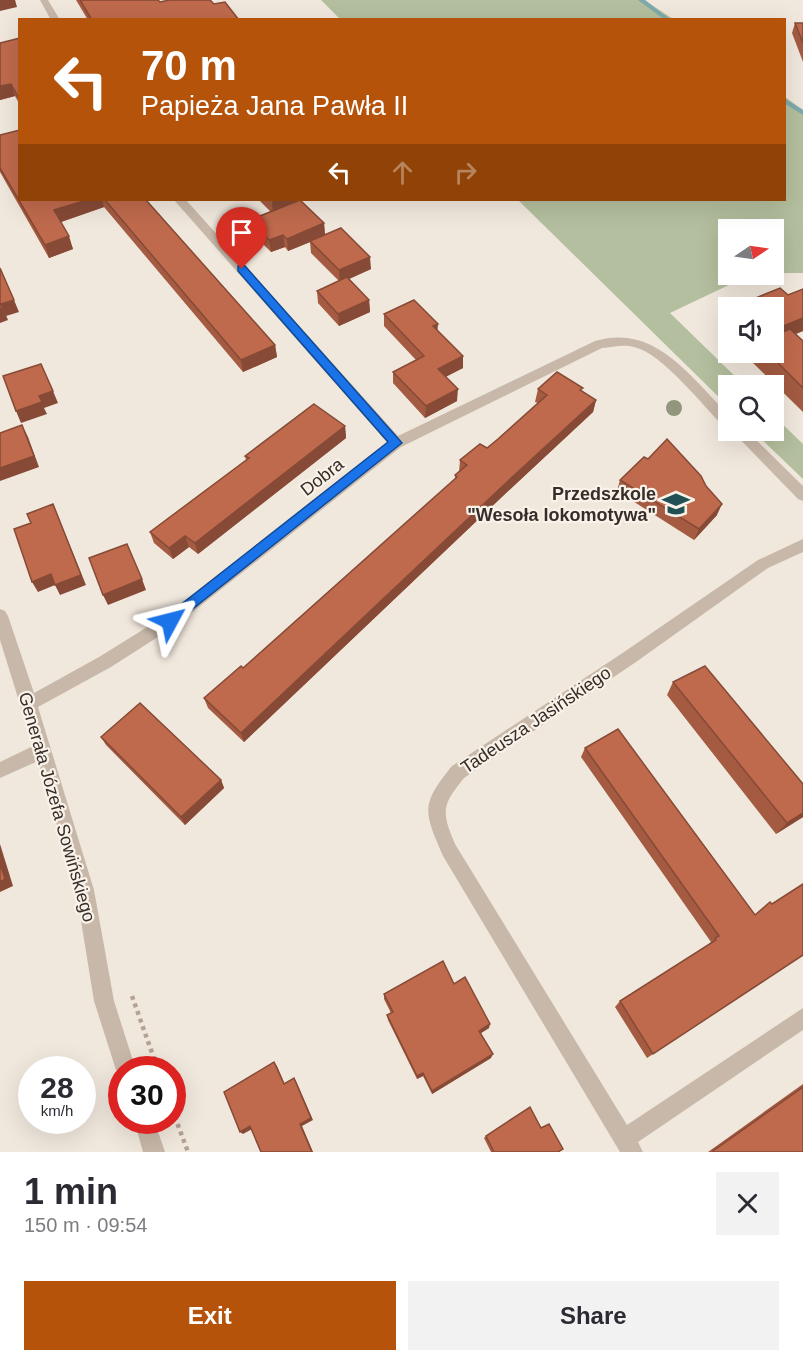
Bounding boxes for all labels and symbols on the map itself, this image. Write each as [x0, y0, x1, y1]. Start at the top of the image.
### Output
pin [216, 207, 267, 269]
north arrow [718, 219, 784, 285]
street label: Dobra [297, 453, 348, 500]
place label: Przedszkole "Wesoła lokomotywa" [467, 484, 656, 525]
school or university icon: Przedszkole "Wesoła lokomotywa" [661, 489, 691, 519]
position arrow [138, 589, 202, 653]
street label: Tadeusza Jasińskiego [457, 662, 615, 778]
street label: Generała Józefa Sowińskiego [15, 690, 99, 924]
speed limit sign: 30 [108, 1056, 186, 1134]

